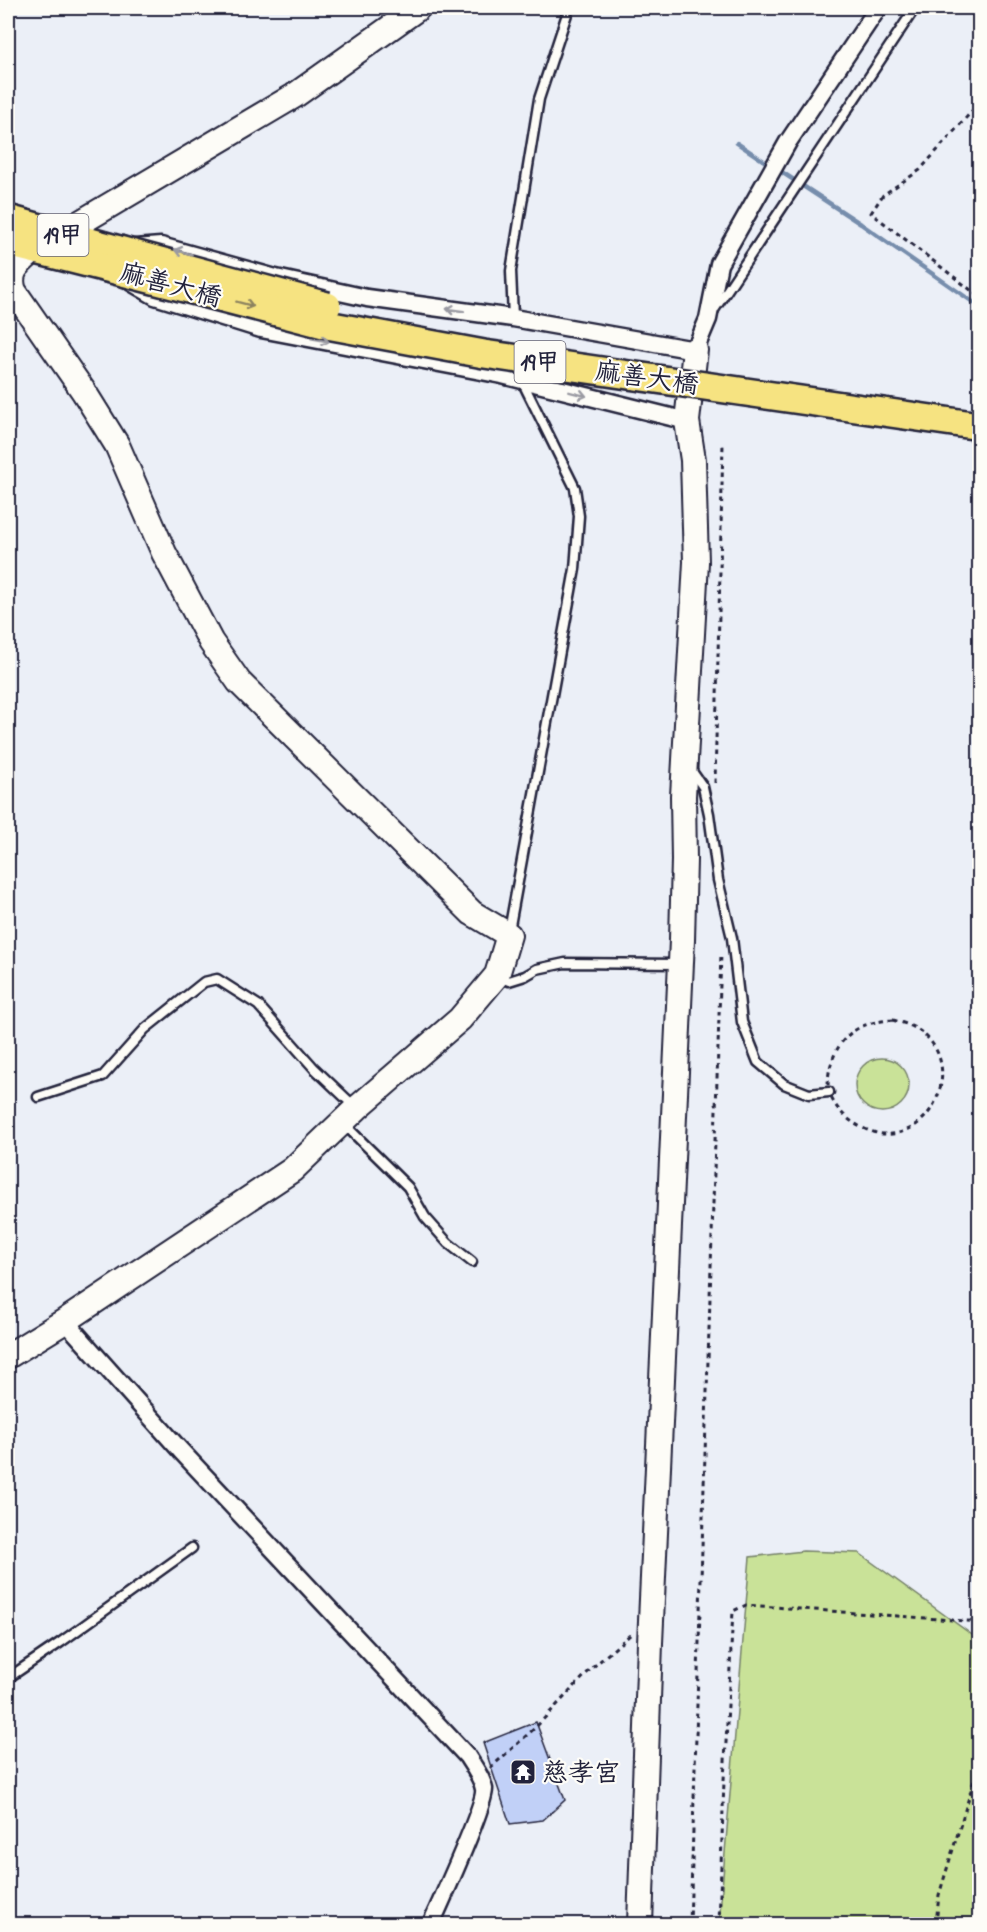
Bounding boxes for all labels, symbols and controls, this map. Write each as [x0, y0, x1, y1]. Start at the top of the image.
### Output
road number: 19甲 [38, 214, 88, 256]
one-way arrow [174, 246, 193, 257]
street label: 麻善大橋 [115, 255, 225, 319]
one-way arrow [235, 298, 254, 310]
one-way arrow [446, 304, 466, 315]
one-way arrow [309, 335, 329, 346]
road number: 19甲 [514, 341, 566, 383]
street label: 麻善大橋 [592, 354, 701, 406]
one-way arrow [568, 388, 587, 400]
place label: 慈孝宮 [542, 1756, 620, 1794]
temple icon: 慈孝宮 [508, 1757, 538, 1787]

